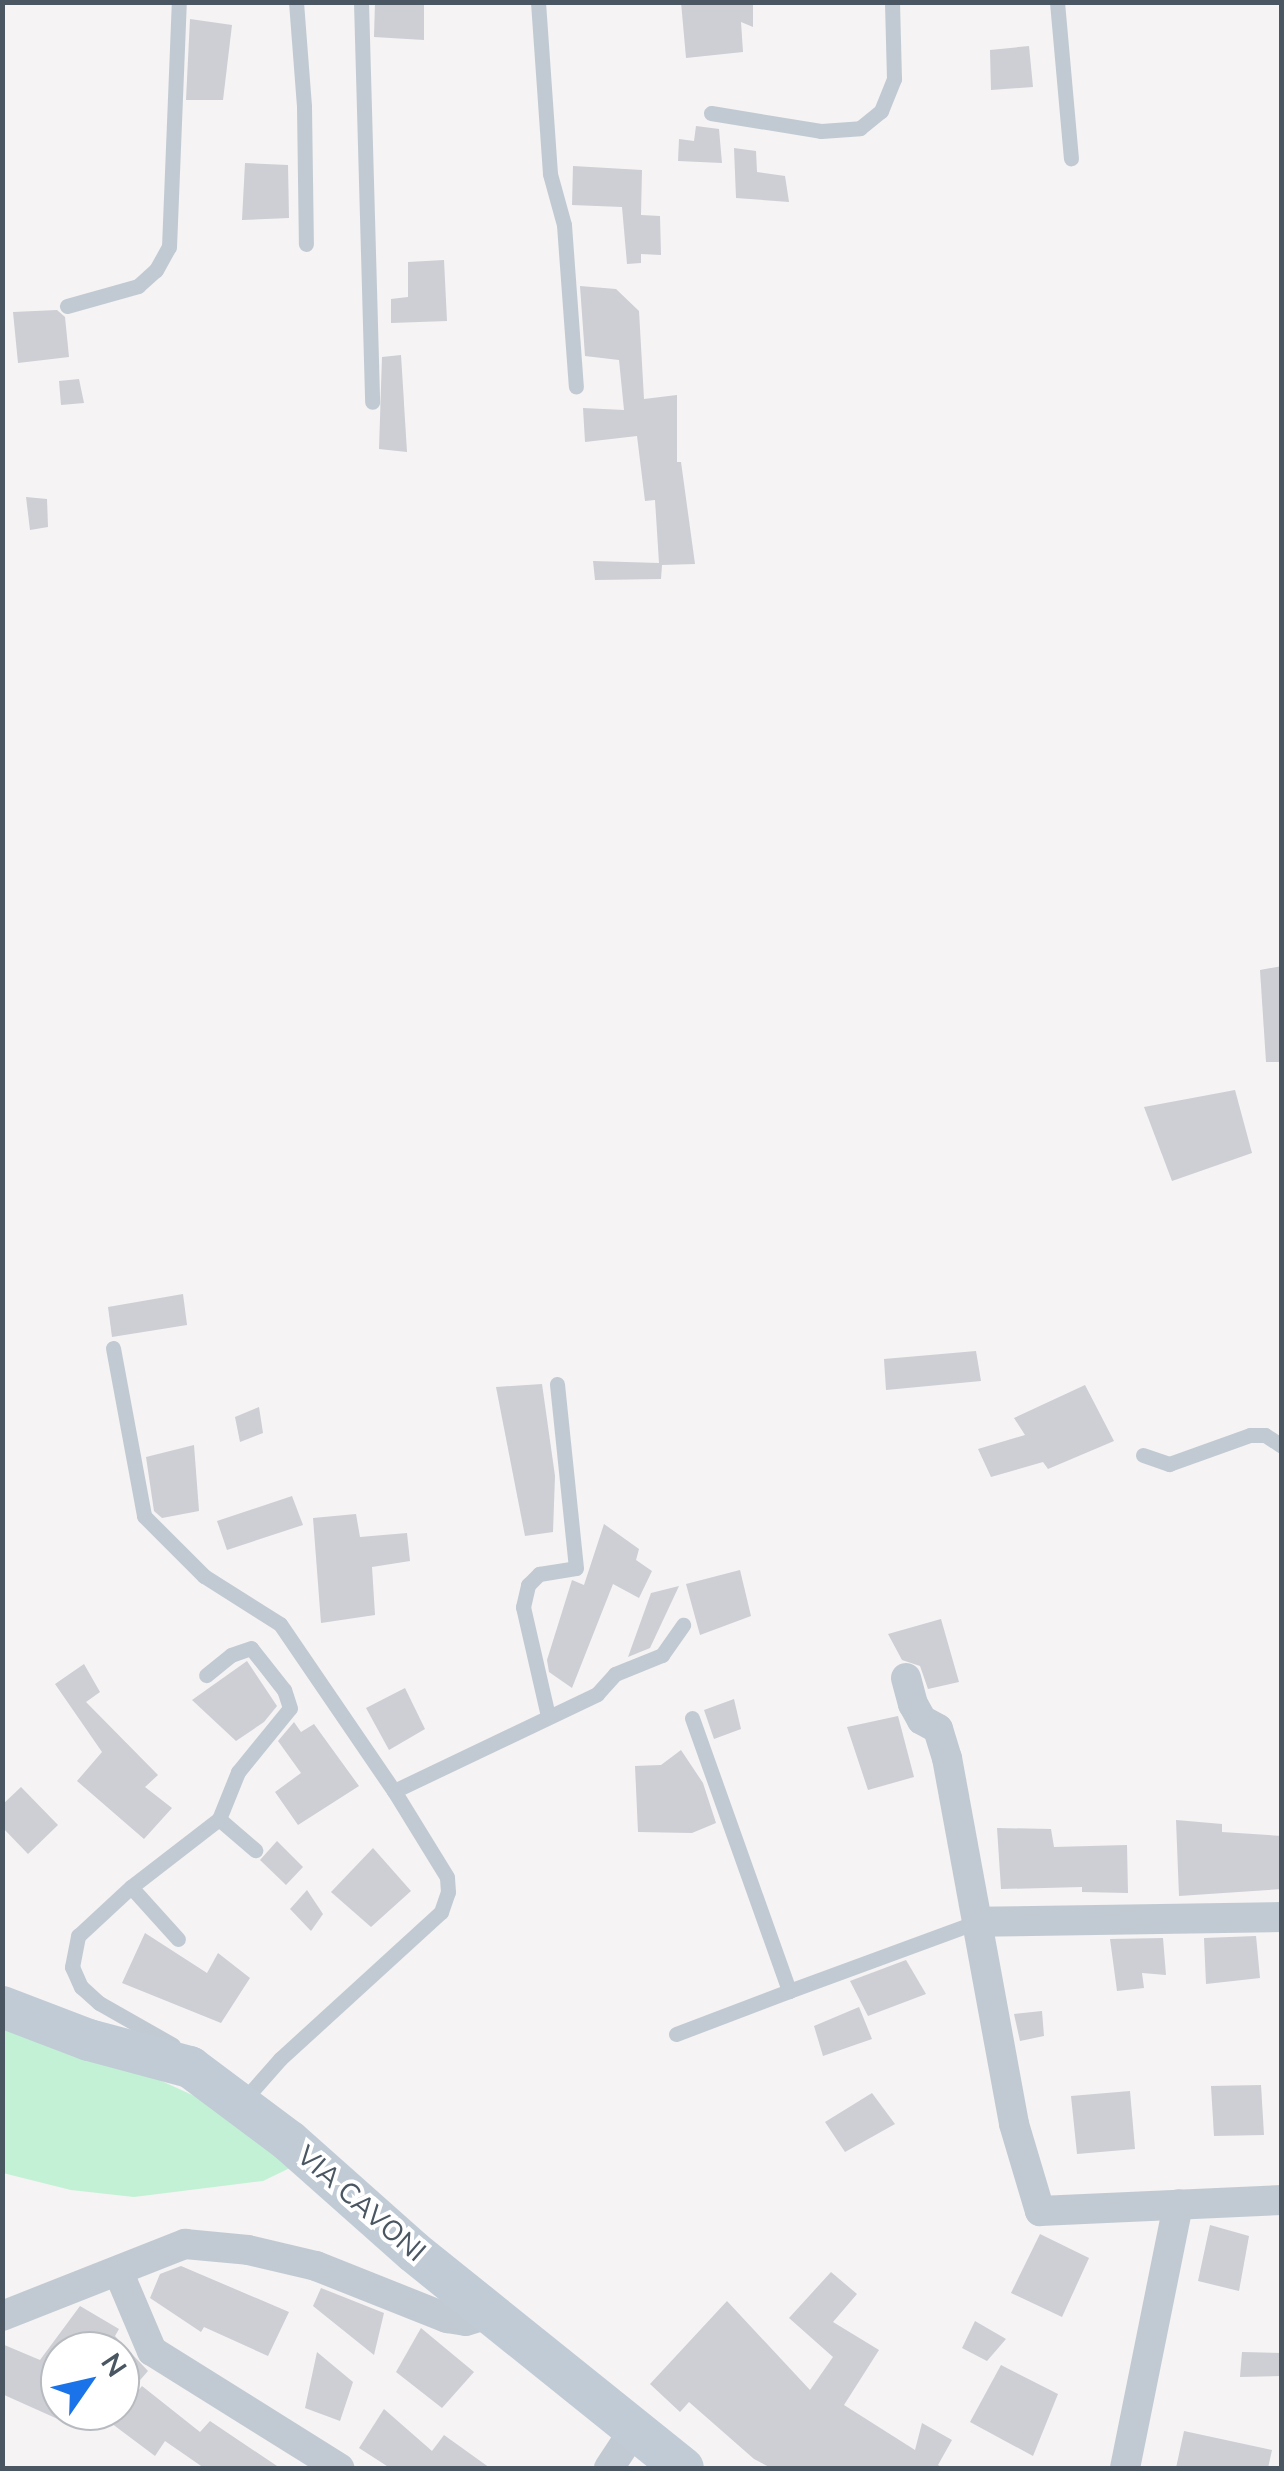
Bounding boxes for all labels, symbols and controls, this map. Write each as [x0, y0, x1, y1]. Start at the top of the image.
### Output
street label: VIA CAVONI [290, 2139, 432, 2269]
north arrow [40, 2331, 140, 2431]
text: N [92, 2346, 135, 2385]

